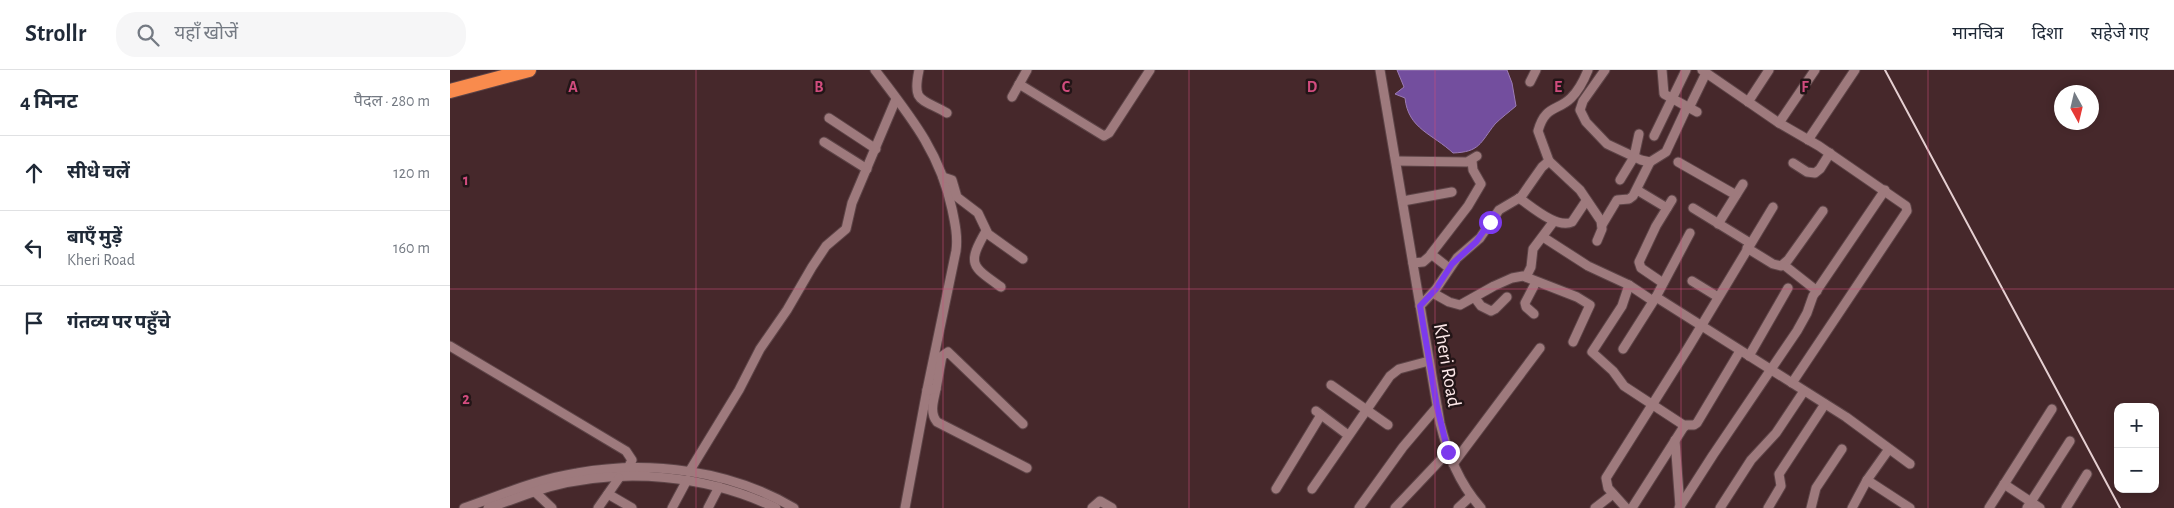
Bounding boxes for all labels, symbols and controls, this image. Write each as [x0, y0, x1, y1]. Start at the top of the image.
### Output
search box [116, 12, 466, 57]
icon: search [134, 21, 162, 49]
text: Strollr [25, 22, 86, 46]
text: यहाँ खोजें [174, 24, 238, 43]
text: मानचित्र [1952, 25, 2004, 43]
text: दिशा [2032, 25, 2063, 43]
text: सहेजे गए [2091, 25, 2149, 43]
text: A [568, 79, 578, 95]
text: B [814, 79, 824, 95]
text: C [1062, 79, 1071, 95]
text: D [1307, 79, 1318, 95]
text: E [1554, 79, 1562, 95]
text: F [1801, 79, 1809, 95]
north arrow [2054, 85, 2099, 130]
text: 4 मिनट [20, 91, 78, 112]
text: पैदल · 280 m [354, 93, 430, 109]
icon: ahead [20, 159, 48, 187]
text: सीधे चलें [67, 163, 130, 182]
text: 120 m [393, 165, 430, 181]
text: 1 [463, 172, 469, 188]
route start [1479, 211, 1502, 234]
text: बाएँ मुड़ें [67, 228, 122, 247]
icon: left [20, 234, 48, 262]
text: 160 m [393, 240, 430, 256]
text: Kheri Road [67, 252, 135, 268]
icon: arrive [20, 309, 48, 337]
text: गंतव्य पर पहुँचे [67, 313, 170, 332]
street label: Kheri Road [1430, 322, 1464, 409]
text: 2 [462, 391, 470, 407]
map controls [2114, 403, 2159, 493]
button: + [2114, 403, 2159, 448]
route end [1437, 441, 1460, 464]
button: − [2114, 448, 2159, 493]

